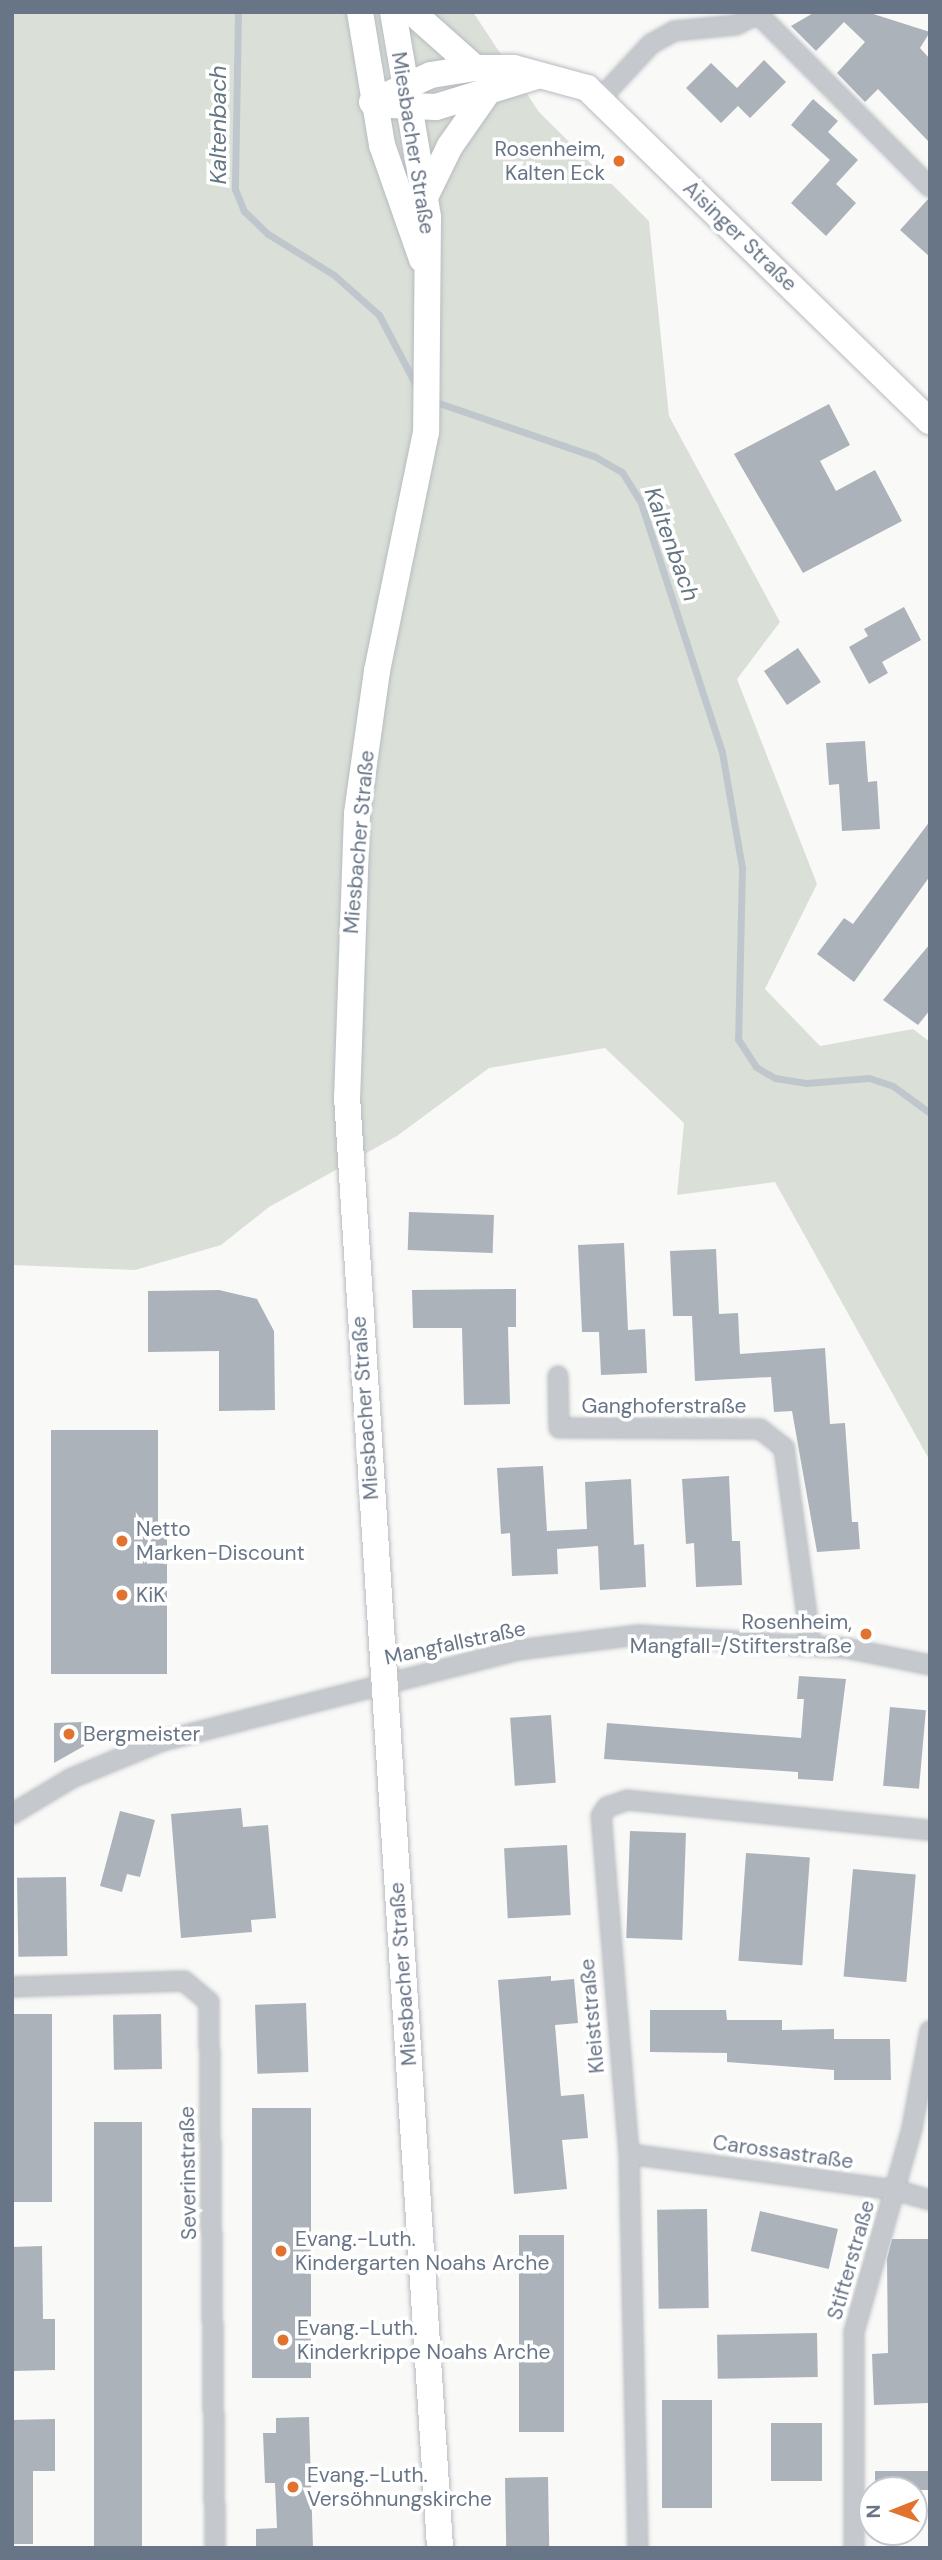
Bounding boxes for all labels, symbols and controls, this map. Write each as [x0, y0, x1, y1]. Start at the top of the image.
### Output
street label: Miesbacher Straße [386, 50, 440, 236]
water label: Kaltenbach [204, 65, 232, 185]
place label: Rosenheim, Kalten Eck [495, 136, 605, 186]
marker: Rosenheim, Kalten Eck [611, 153, 627, 169]
street label: Aisinger Straße [678, 175, 802, 297]
water label: Kaltenbach [639, 483, 705, 605]
street label: Miesbacher Straße [338, 749, 380, 935]
street label: Miesbacher Straße [346, 1315, 384, 1501]
street label: Ganghoferstraße [581, 1393, 747, 1419]
place label: Netto Marken-Discount [136, 1516, 305, 1566]
marker: Netto Marken-Discount [114, 1533, 130, 1549]
place label: KiK [136, 1582, 166, 1608]
marker: KiK [114, 1587, 130, 1603]
place label: Rosenheim, Mangfall-/Stifterstraße [630, 1609, 852, 1659]
street label: Mangfallstraße [382, 1616, 528, 1670]
marker: Rosenheim, Mangfall-/Stifterstraße [858, 1626, 874, 1642]
place label: Bergmeister [83, 1721, 200, 1747]
marker: Bergmeister [61, 1726, 77, 1742]
street label: Miesbacher Straße [384, 1881, 422, 2067]
street label: Kleiststraße [574, 1957, 610, 2075]
street label: Severinstraße [174, 2106, 202, 2240]
street label: Carossastraße [711, 2130, 855, 2174]
street label: Stifterstraße [822, 2197, 880, 2323]
place label: Evang.-Luth. Kindergarten Noahs Arche [295, 2226, 549, 2276]
marker: Evang.-Luth. Kindergarten Noahs Arche [273, 2243, 289, 2259]
place label: Evang.-Luth. Kinderkrippe Noahs Arche [297, 2315, 550, 2365]
marker: Evang.-Luth. Kinderkrippe Noahs Arche [275, 2332, 291, 2348]
place label: Evang.-Luth. Versöhnungskirche [307, 2462, 492, 2512]
north arrow [858, 2476, 928, 2546]
marker: Evang.-Luth. Versöhnungskirche [285, 2479, 301, 2495]
text: N [861, 2504, 886, 2518]

